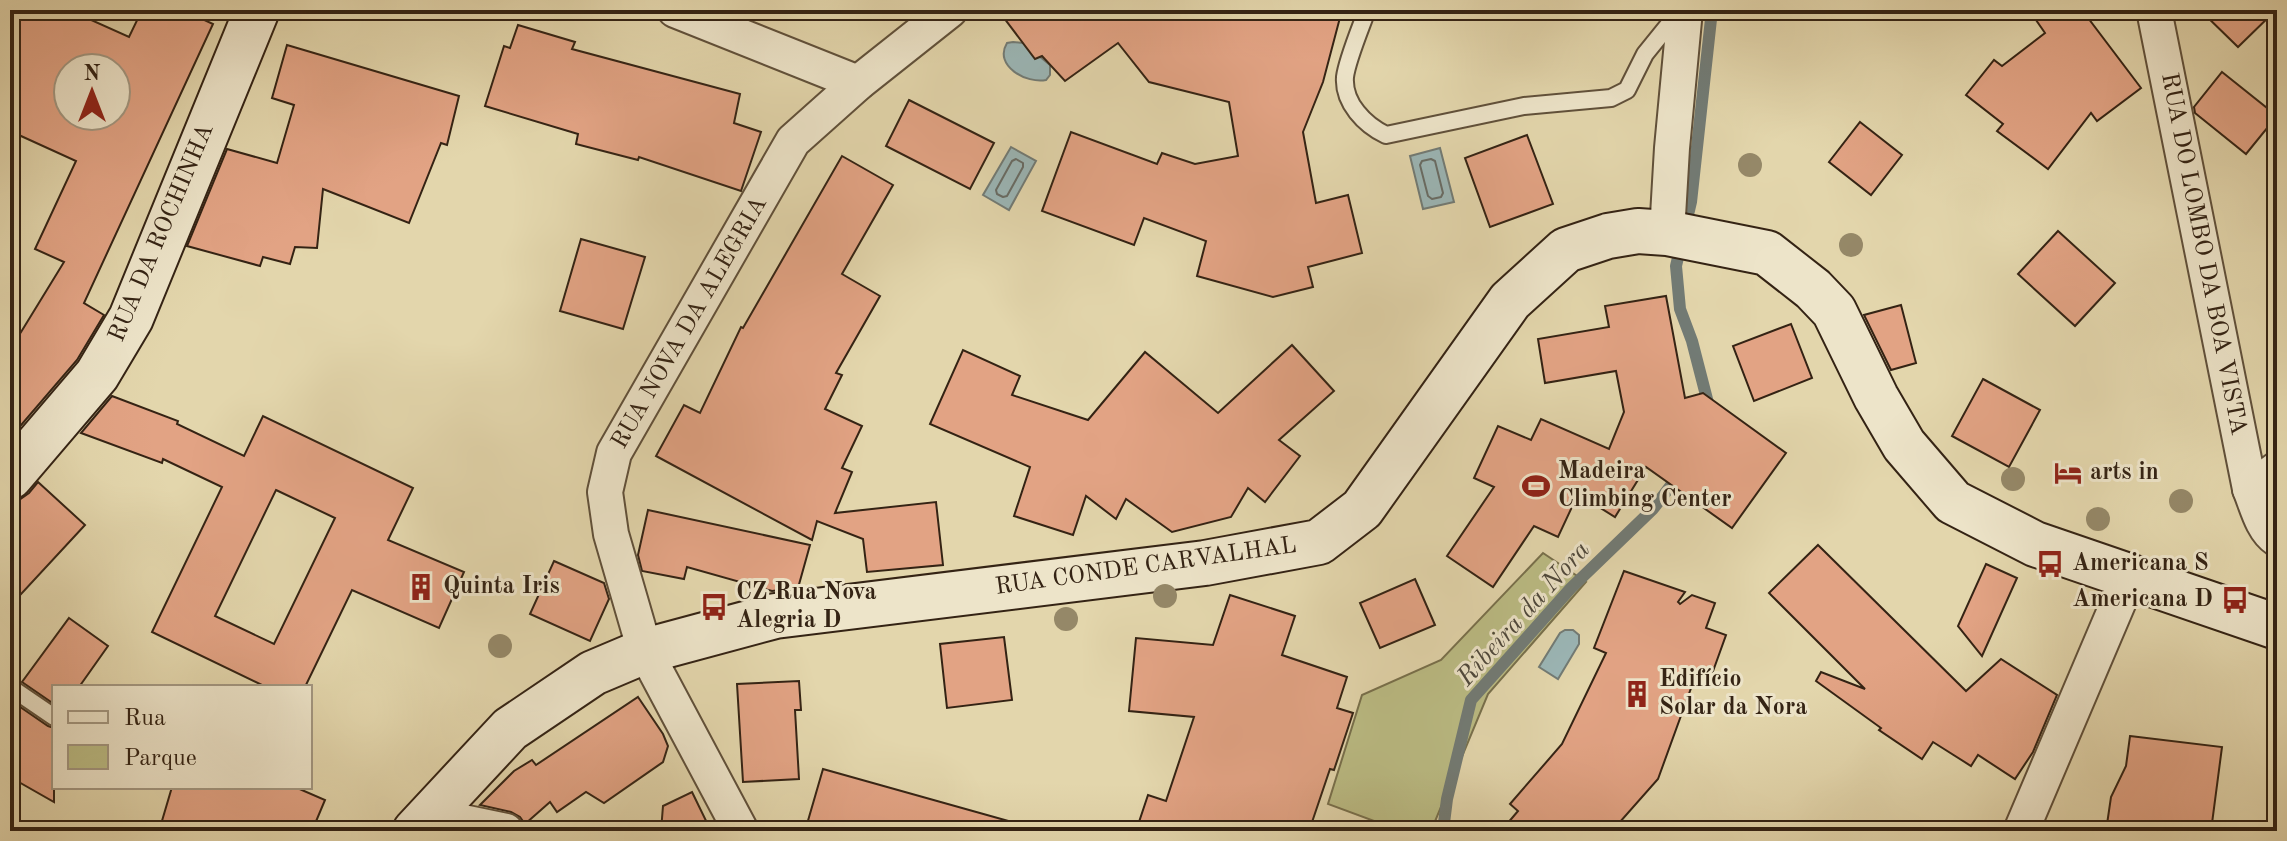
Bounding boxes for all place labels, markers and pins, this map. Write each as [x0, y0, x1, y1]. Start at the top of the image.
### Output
hotel icon: arts in [2053, 458, 2083, 488]
place label: Madeira Climbing Center [1558, 460, 1732, 512]
place label: arts in [2090, 461, 2159, 485]
sports icon: Madeira Climbing Center [1521, 471, 1551, 501]
bus stop icon: Americana S [2035, 549, 2065, 579]
place label: Americana S [2072, 552, 2209, 576]
building icon: Quinta Iris [406, 572, 436, 602]
place label: Quinta Iris [443, 575, 560, 599]
place label: CZ Rua Nova Alegria D [736, 581, 877, 633]
bus stop icon: Americana D [2220, 585, 2250, 615]
place label: Americana D [2072, 588, 2213, 612]
bus stop icon: CZ Rua Nova Alegria D [699, 592, 729, 622]
place label: Edifício Solar da Nora [1659, 668, 1808, 720]
building icon: Edifício Solar da Nora [1622, 679, 1652, 709]

